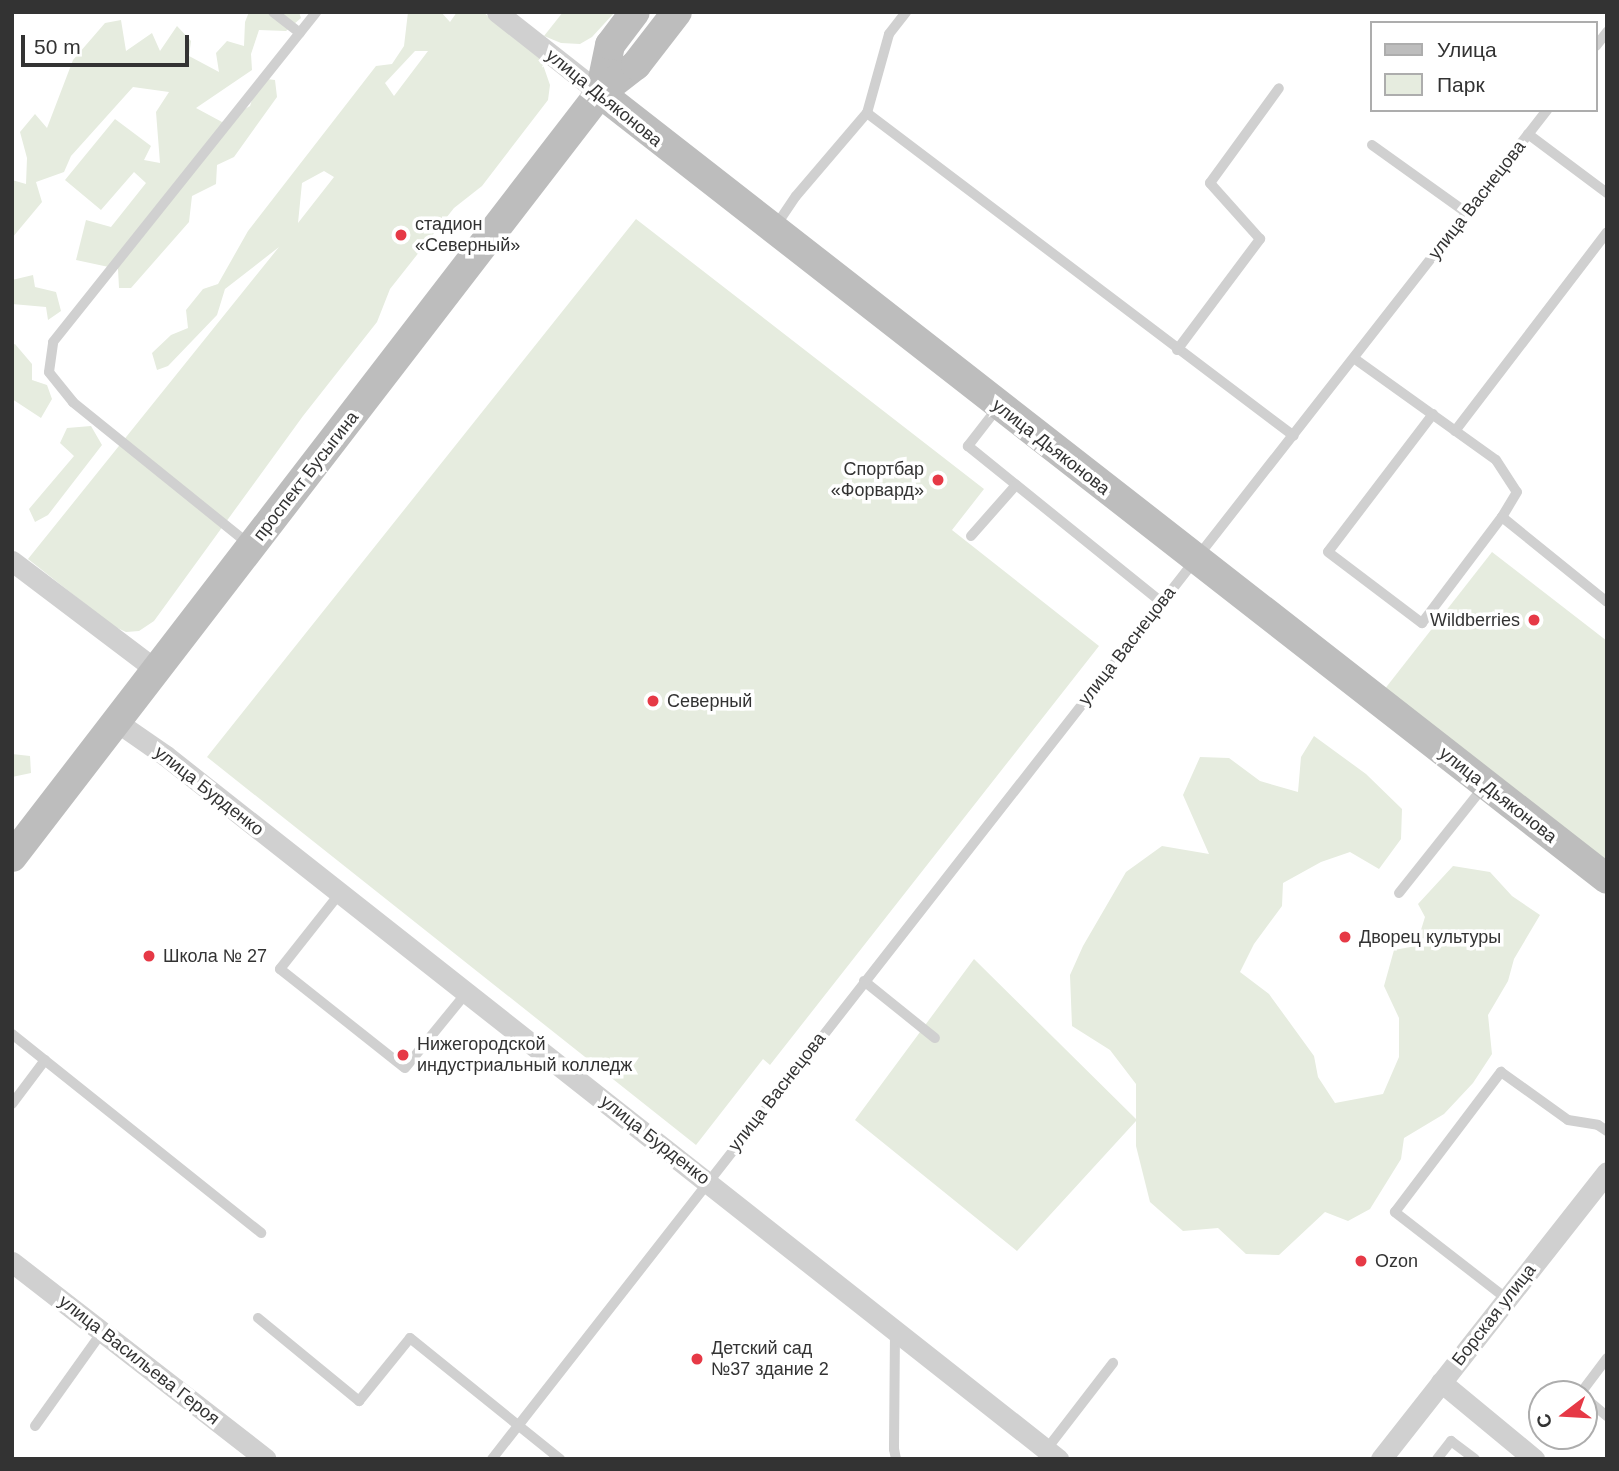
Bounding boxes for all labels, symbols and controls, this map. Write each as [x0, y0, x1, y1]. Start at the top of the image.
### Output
scale bar [24, 21, 192, 65]
legend [1370, 21, 1598, 112]
text: 50 m [34, 35, 81, 58]
text: Улица [1437, 38, 1497, 61]
street label: улица Дьяконова [542, 45, 666, 151]
text: Парк [1437, 73, 1485, 96]
street label: улица Васнецова [1424, 136, 1530, 264]
place label: стадион «Северный» [415, 214, 520, 256]
marker: стадион «Северный» [393, 227, 409, 243]
street label: улица Дьяконова [988, 394, 1114, 500]
street label: проспект Бусыгина [249, 407, 363, 545]
place label: Спортбар «Форвард» [831, 459, 924, 502]
marker: Спортбар «Форвард» [930, 472, 946, 488]
street label: улица Васнецова [1074, 582, 1180, 710]
place label: Wildberries [1430, 609, 1520, 631]
marker: Wildberries [1526, 612, 1542, 628]
place label: Северный [667, 690, 752, 712]
marker: Северный [645, 693, 661, 709]
street label: улица Бурденко [150, 742, 268, 840]
street label: улица Дьяконова [1435, 742, 1561, 848]
place label: Дворец культуры [1359, 926, 1501, 948]
marker: Дворец культуры [1337, 929, 1353, 945]
place label: Школа № 27 [163, 945, 267, 967]
marker: Школа № 27 [141, 948, 157, 964]
street label: улица Васнецова [724, 1028, 830, 1156]
place label: Нижегородской индустриальный колледж [417, 1034, 632, 1076]
marker: Нижегородской индустриальный колледж [395, 1047, 411, 1063]
street label: улица Бурденко [596, 1091, 714, 1189]
place label: Ozon [1375, 1250, 1418, 1272]
marker: Ozon [1353, 1253, 1369, 1269]
street label: Борская улица [1448, 1260, 1540, 1370]
street label: улица Васильева Героя [54, 1290, 224, 1430]
place label: Детский сад №37 здание 2 [711, 1338, 829, 1380]
marker: Детский сад №37 здание 2 [689, 1351, 705, 1367]
north arrow [1528, 1380, 1598, 1450]
text: С [1532, 1411, 1556, 1430]

